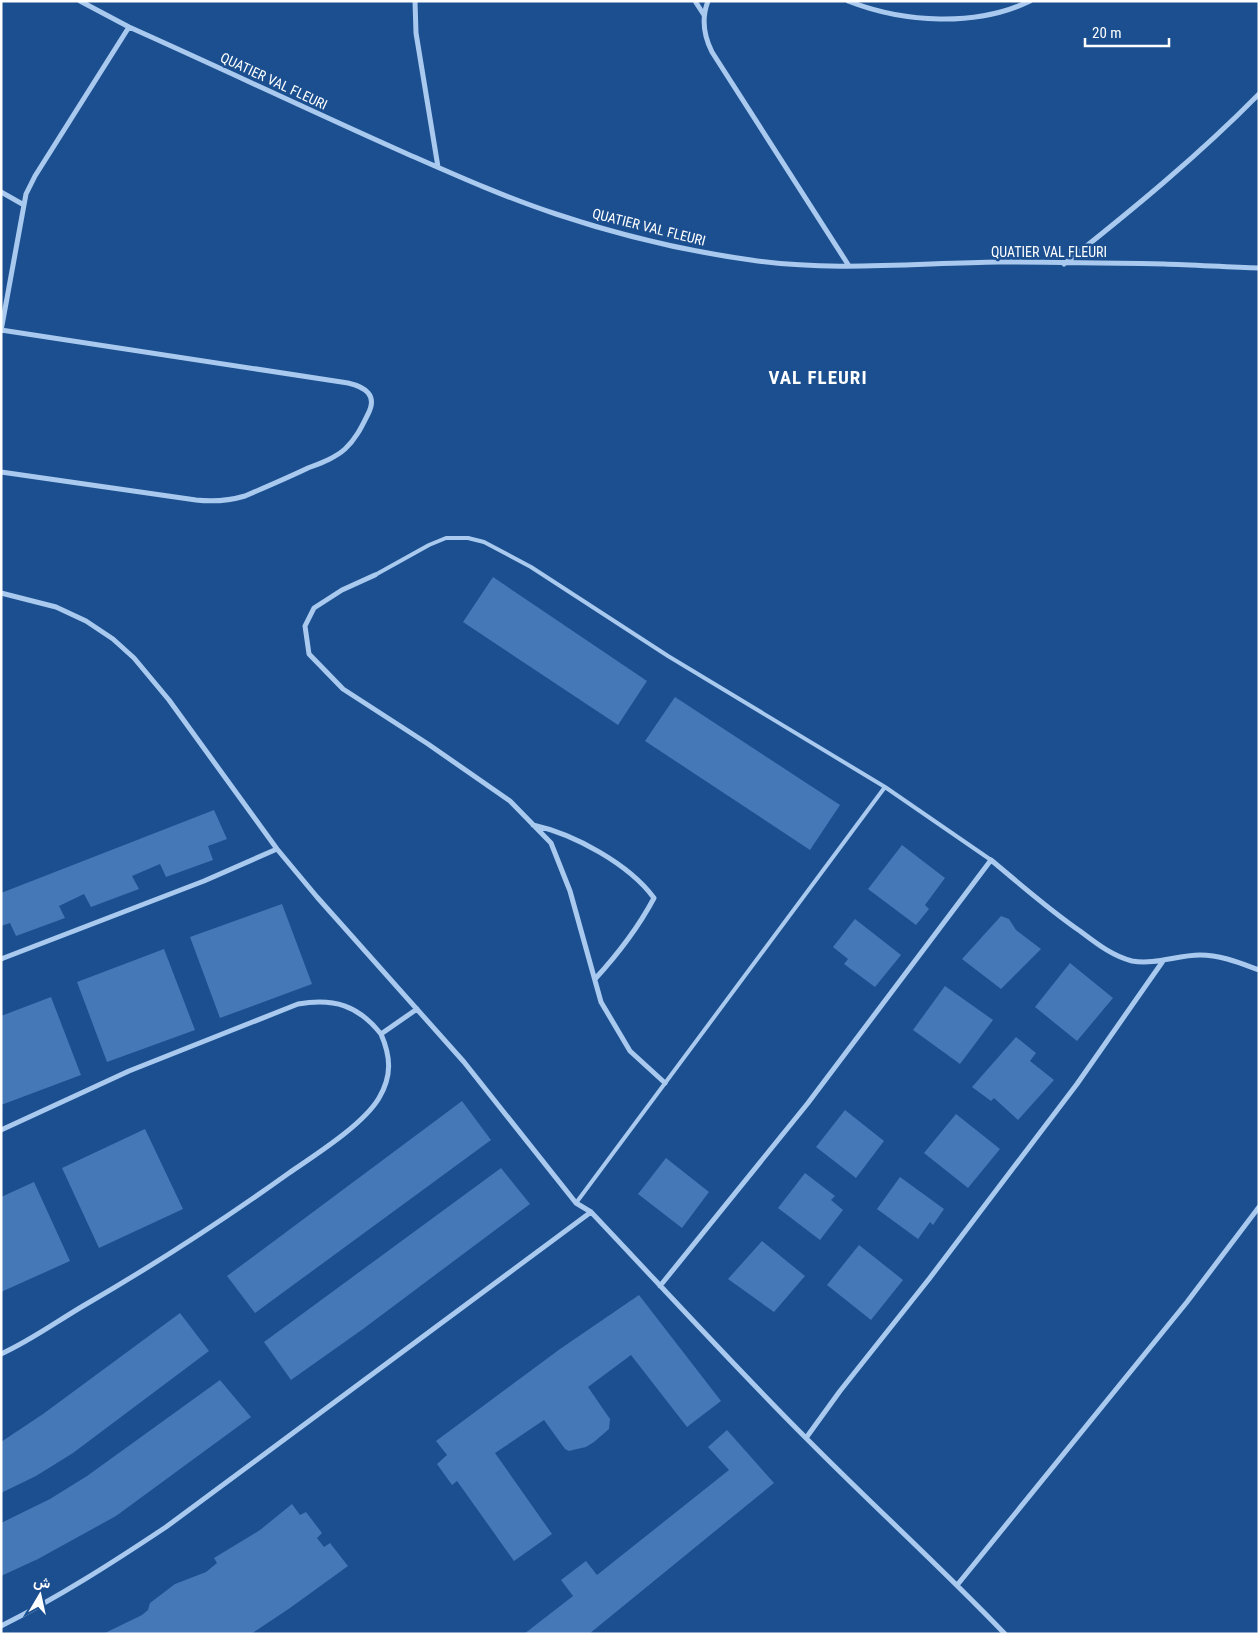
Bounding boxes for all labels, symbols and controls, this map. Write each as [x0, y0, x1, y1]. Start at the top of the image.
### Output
scale bar [1085, 15, 1169, 47]
text: 20 m [1092, 24, 1122, 42]
street label: QUATIER VAL FLEURI [218, 49, 330, 113]
street label: QUATIER VAL FLEURI [591, 205, 707, 249]
street label: QUATIER VAL FLEURI [991, 244, 1107, 260]
district label: VAL FLEURI [768, 366, 868, 389]
north arrow [15, 1570, 65, 1620]
text: ش [32, 1573, 52, 1592]

